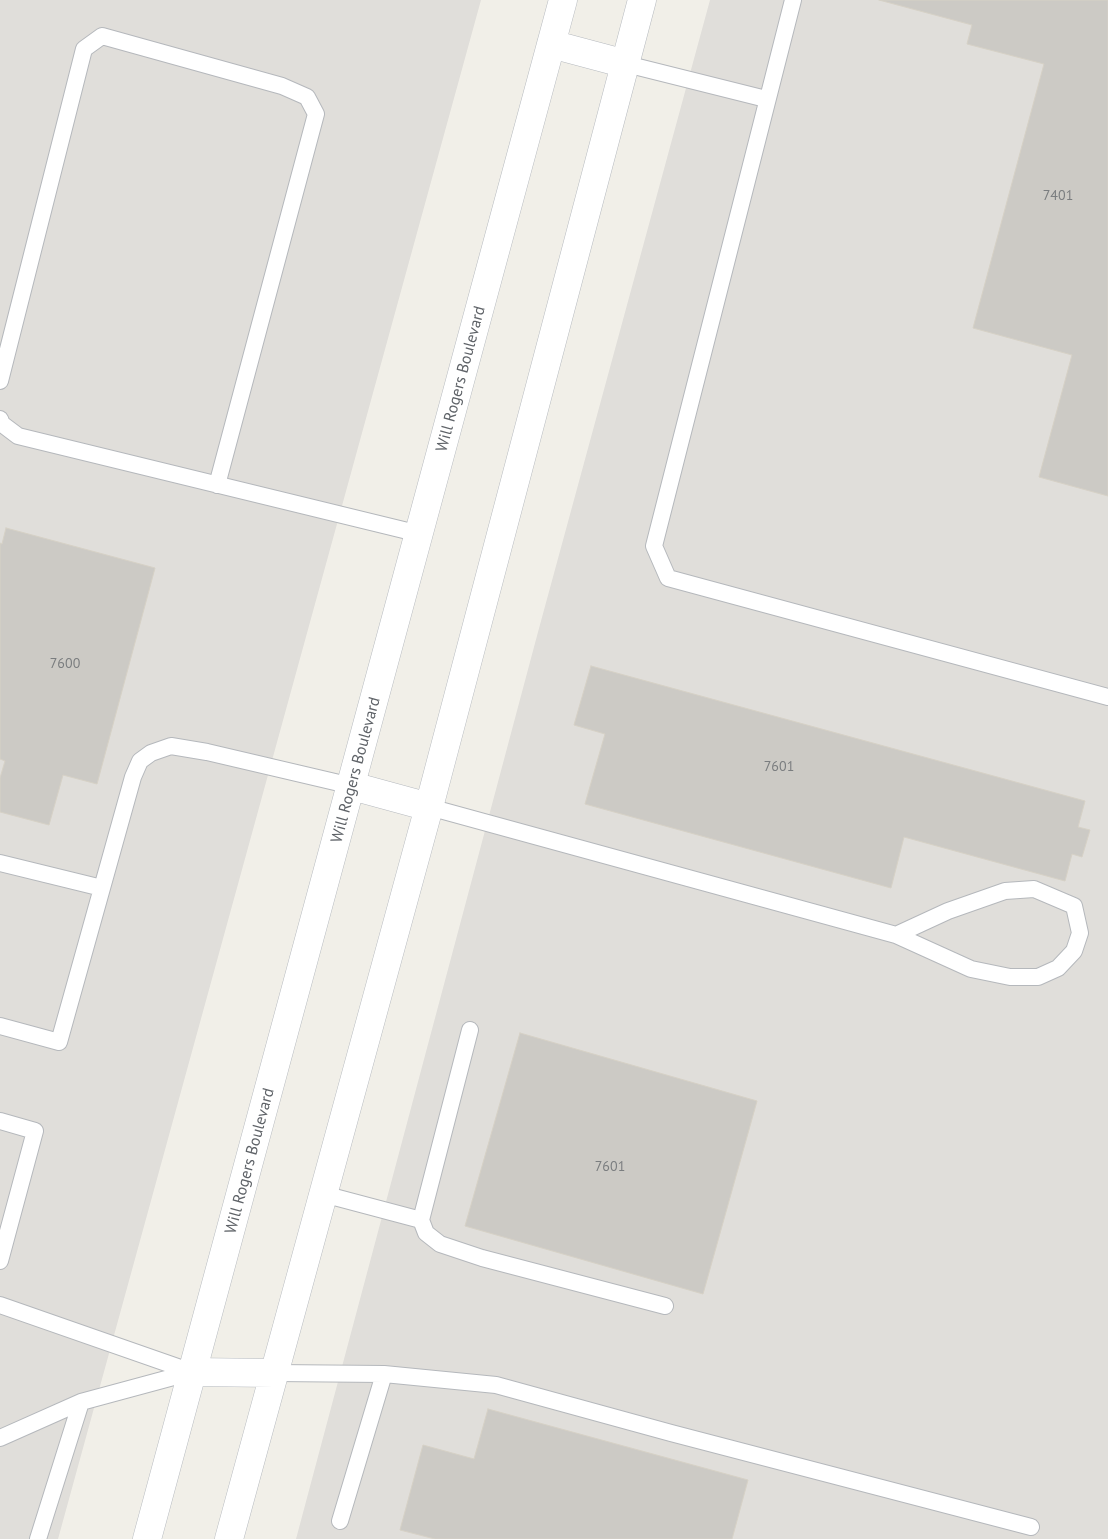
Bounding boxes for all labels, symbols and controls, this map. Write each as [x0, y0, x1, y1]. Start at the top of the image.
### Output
house number: 7401 [1043, 188, 1073, 204]
street label: Will Rogers Boulevard [432, 304, 490, 454]
house number: 7600 [50, 656, 80, 672]
street label: Will Rogers Boulevard [327, 695, 385, 845]
house number: 7601 [764, 759, 794, 775]
street label: Will Rogers Boulevard [221, 1086, 279, 1236]
house number: 7601 [595, 1159, 625, 1175]

